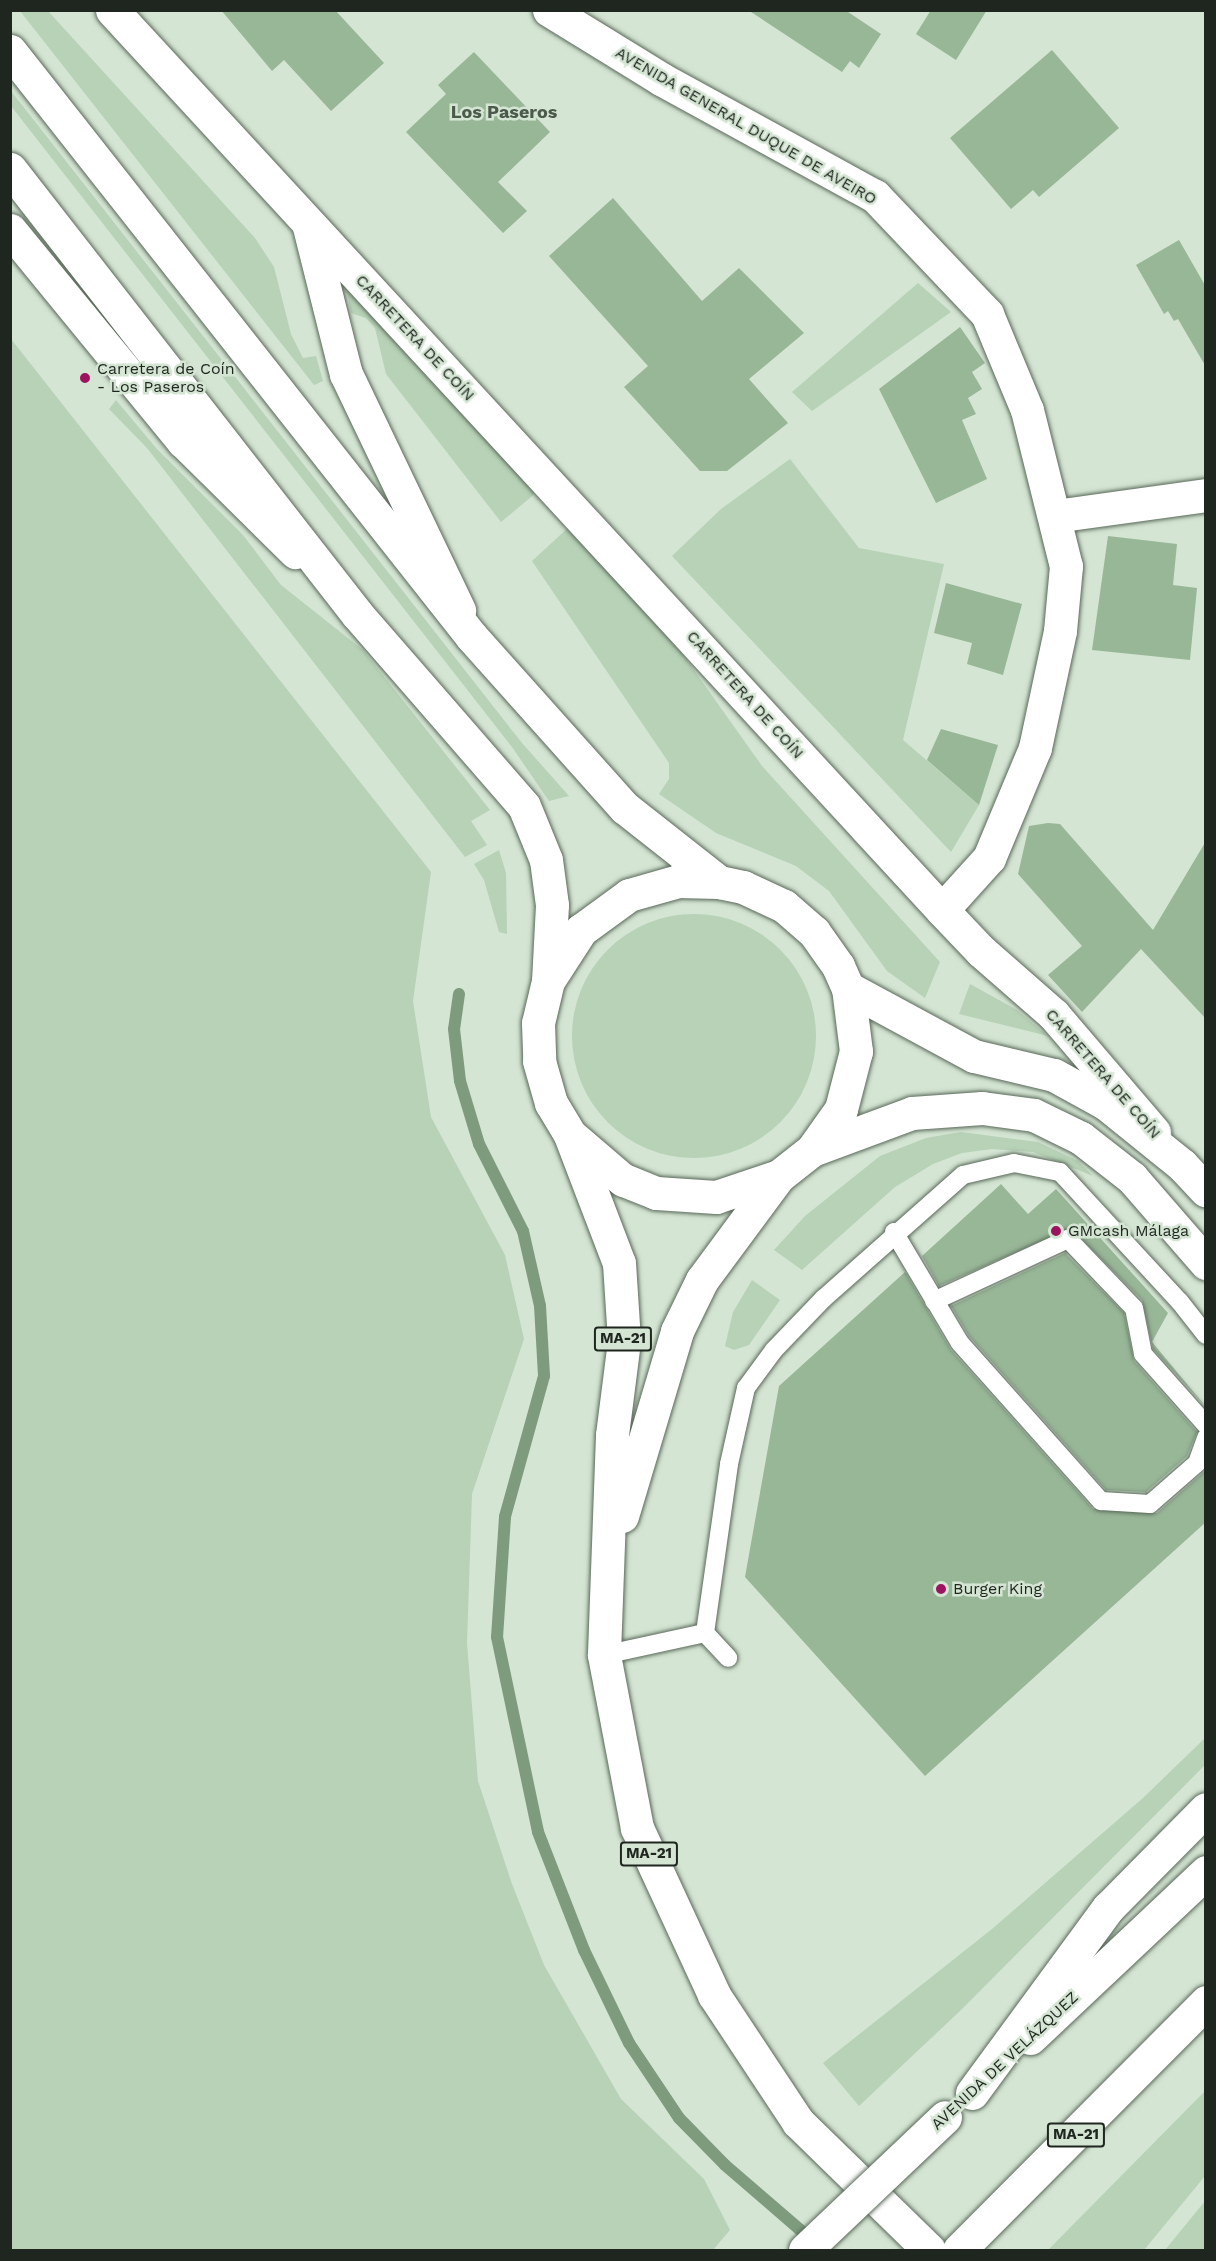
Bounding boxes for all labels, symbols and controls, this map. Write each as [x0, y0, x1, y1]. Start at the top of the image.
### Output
street label: AVENIDA GENERAL DUQUE DE AVEIRO [611, 43, 881, 209]
district label: Los Paseros [451, 101, 557, 123]
street label: CARRETERA DE COÍN [351, 271, 479, 405]
place label: Carretera de Coín - Los Paseros [97, 359, 235, 397]
marker: Carretera de Coín - Los Paseros [78, 371, 92, 385]
street label: CARRETERA DE COÍN [682, 627, 808, 763]
street label: CARRETERA DE COÍN [1041, 1005, 1165, 1143]
place label: GMcash Málaga [1068, 1221, 1189, 1241]
marker: GMcash Málaga [1049, 1224, 1063, 1238]
road number: MA-21 [593, 1327, 653, 1351]
place label: Burger King [953, 1579, 1042, 1599]
marker: Burger King [934, 1582, 948, 1596]
road number: MA-21 [619, 1842, 679, 1866]
street label: AVENIDA DE VELÁZQUEZ [927, 1987, 1083, 2135]
road number: MA-21 [1046, 2123, 1106, 2147]

